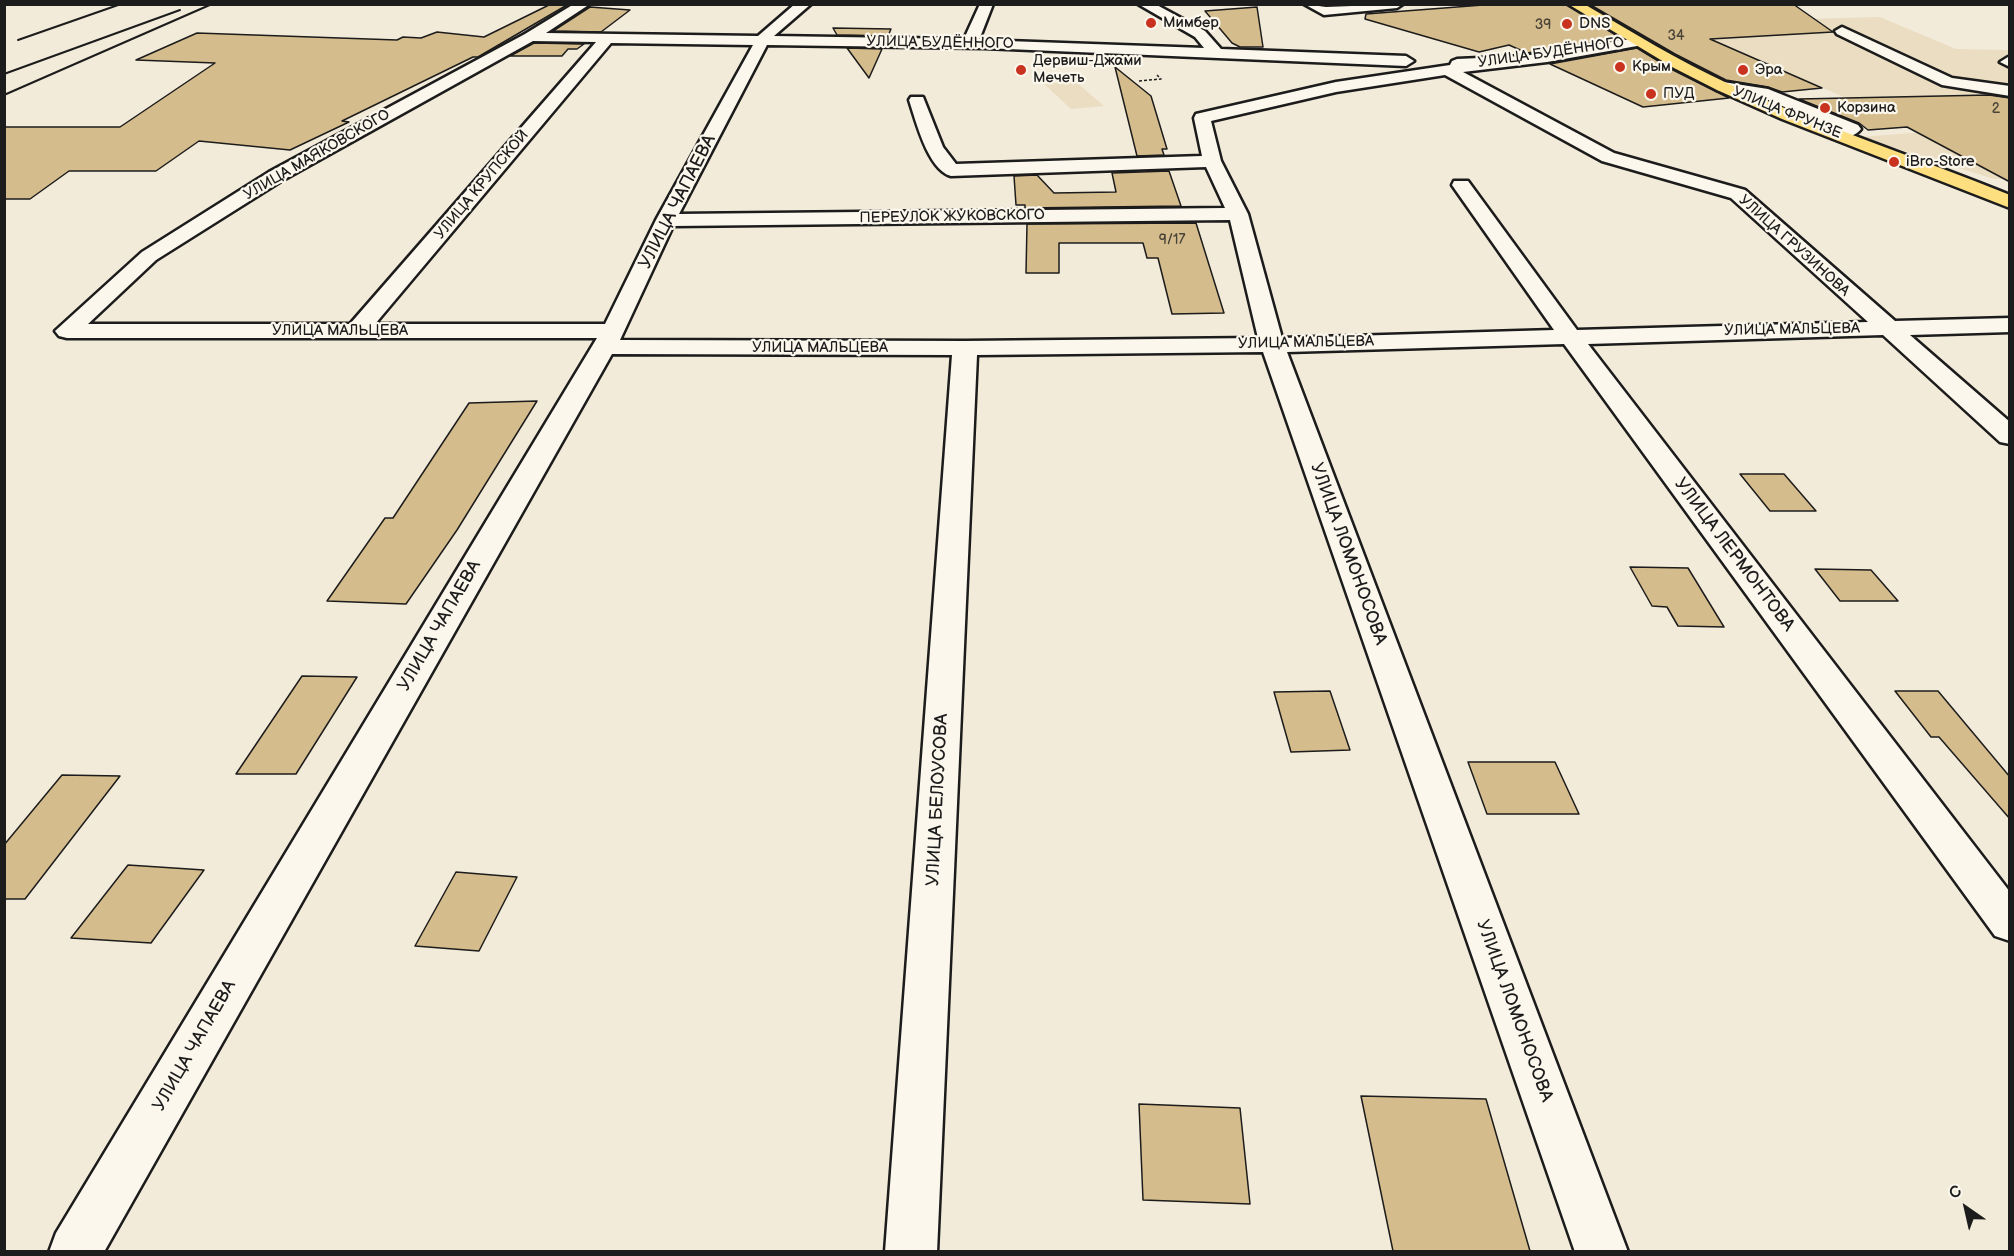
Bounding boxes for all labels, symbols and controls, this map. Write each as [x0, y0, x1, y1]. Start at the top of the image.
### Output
place label: Мимбер [1163, 14, 1219, 32]
place label: DNS [1579, 15, 1610, 33]
marker: Мимбер [1144, 16, 1158, 30]
house number: 39 [1535, 17, 1551, 33]
marker: DNS [1560, 17, 1574, 31]
house number: 34 [1667, 28, 1685, 44]
street label: УЛИЦА БУДЁННОГО [866, 33, 1014, 53]
street label: УЛИЦА БУДЁННОГО [1477, 34, 1625, 72]
place label: Дервиш-Джами Мечеть [1033, 52, 1142, 87]
place label: Крым [1632, 58, 1671, 76]
marker: Крым [1613, 60, 1627, 74]
place label: Эра [1755, 61, 1782, 79]
marker: Дервиш-Джами Мечеть [1014, 63, 1028, 77]
marker: Эра [1736, 63, 1750, 77]
street label: УЛИЦА ФРУНЗЕ [1730, 83, 1844, 143]
place label: ПУД [1663, 85, 1695, 103]
marker: ПУД [1644, 87, 1658, 101]
place label: Корзина [1837, 99, 1896, 117]
marker: Корзина [1818, 101, 1832, 115]
house number: 2 [1992, 101, 2000, 117]
street label: УЛИЦА МАЯКОВСКОГО [241, 106, 393, 204]
street label: УЛИЦА КРУПСКОЙ [431, 127, 533, 243]
street label: УЛИЦА ЧАПАЕВА [635, 131, 721, 273]
place label: iBro-Store [1906, 153, 1975, 171]
marker: iBro-Store [1887, 155, 1901, 169]
street label: УЛИЦА ГРУЗИНОВА [1735, 191, 1853, 301]
street label: ПЕРЕУЛОК ЖУКОВСКОГО [859, 206, 1045, 228]
house number: 9/17 [1159, 232, 1185, 248]
street label: УЛИЦА МАЛЬЦЕВА [1724, 320, 1860, 340]
street label: УЛИЦА МАЛЬЦЕВА [272, 322, 408, 340]
street label: УЛИЦА МАЛЬЦЕВА [1238, 333, 1374, 353]
street label: УЛИЦА МАЛЬЦЕВА [752, 339, 888, 357]
street label: УЛИЦА ЛОМОНОСОВА [1305, 460, 1391, 648]
street label: УЛИЦА ЛЕРМОНТОВА [1669, 474, 1799, 636]
street label: УЛИЦА ЧАПАЕВА [394, 557, 486, 695]
street label: УЛИЦА БЕЛОУСОВА [923, 713, 953, 887]
street label: УЛИЦА ЛОМОНОСОВА [1471, 917, 1557, 1105]
street label: УЛИЦА ЧАПАЕВА [149, 977, 241, 1115]
north arrow [1936, 1178, 1996, 1238]
text: С [1946, 1182, 1966, 1204]

